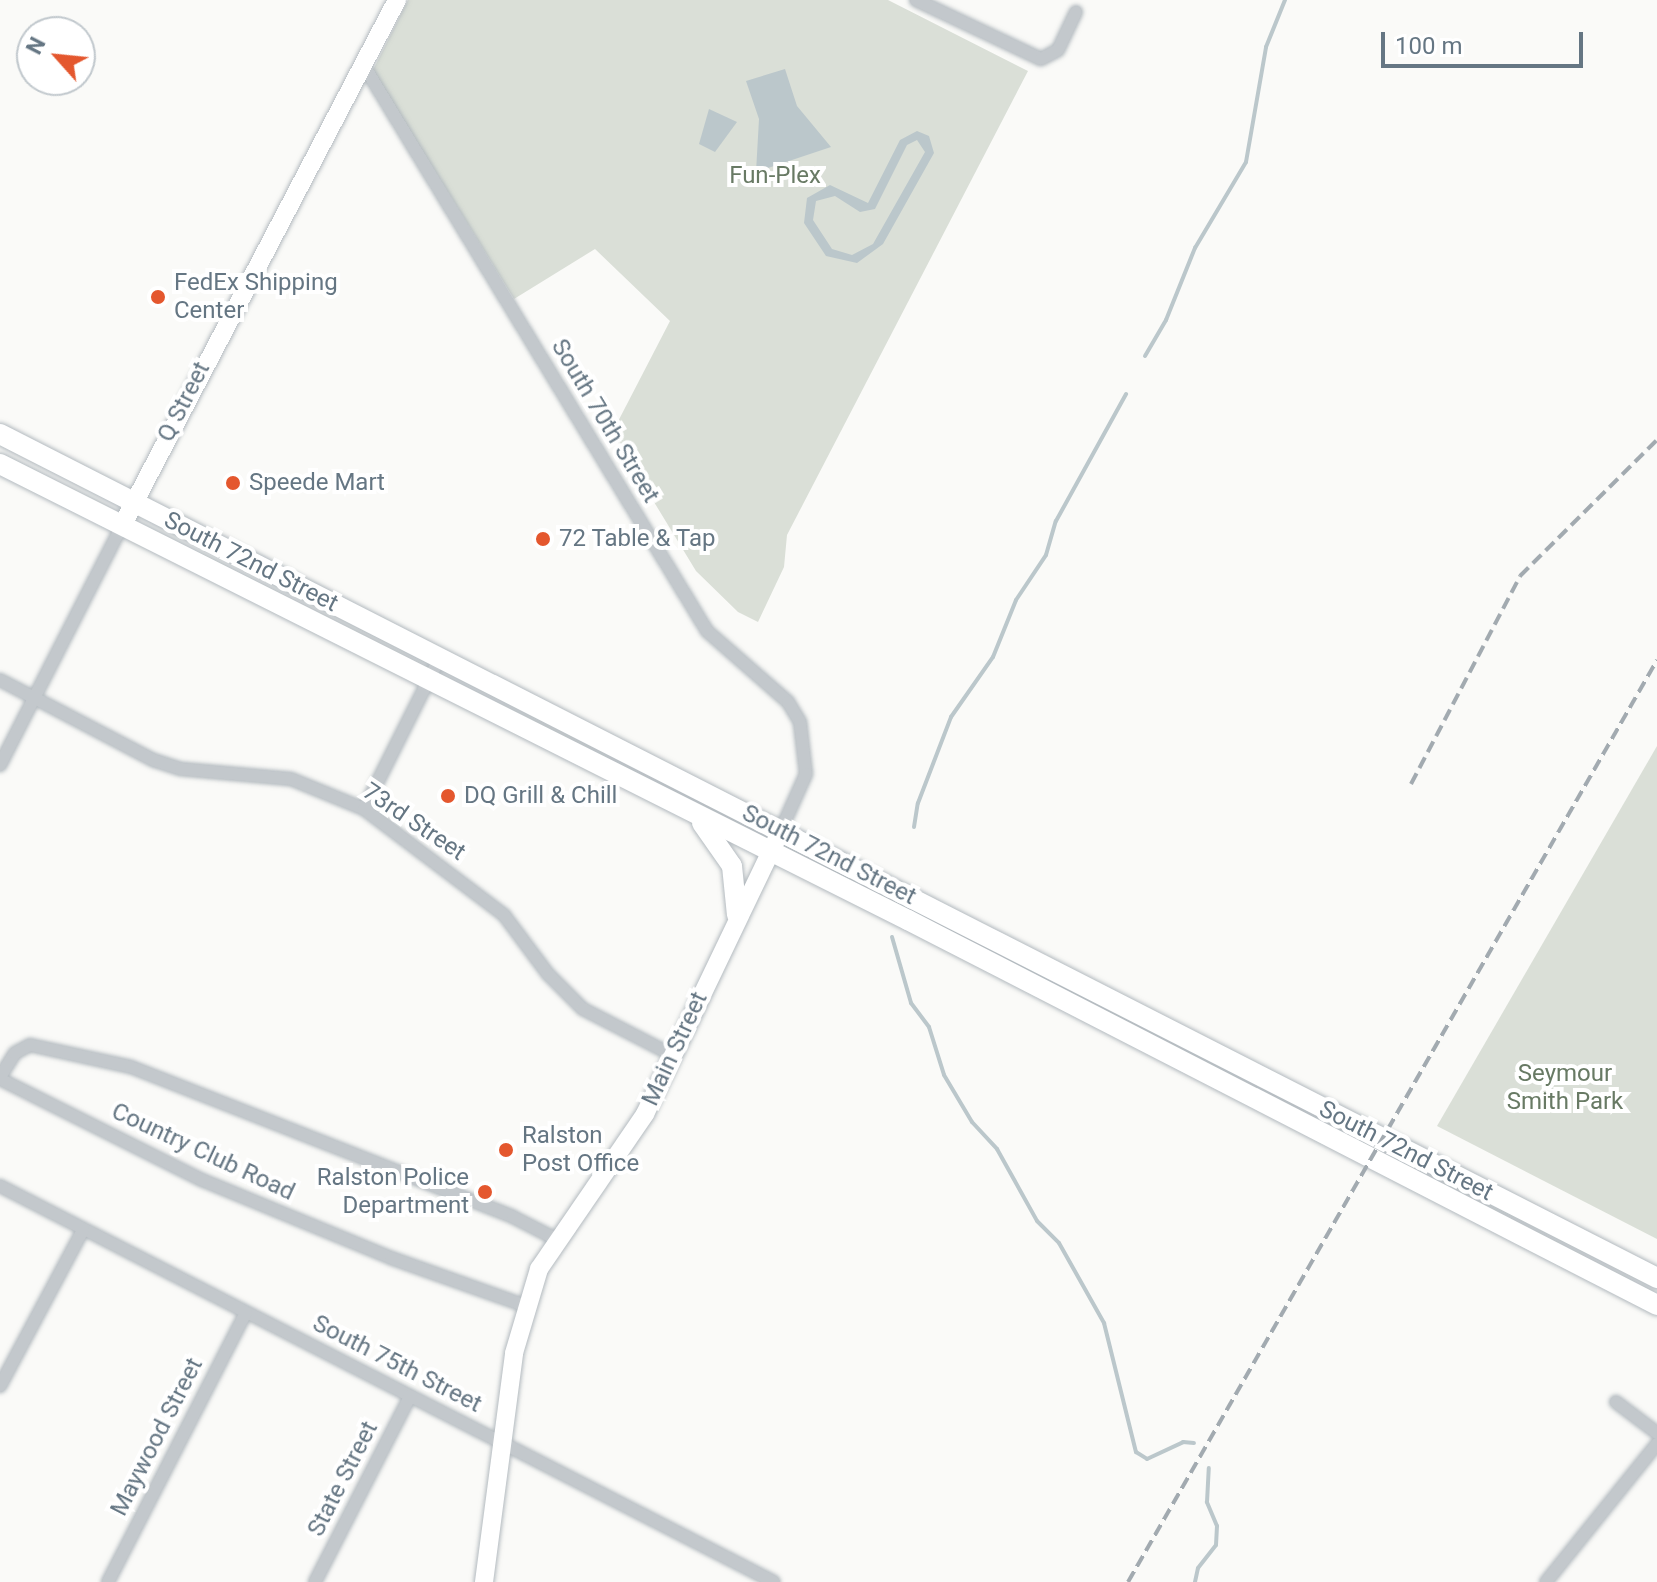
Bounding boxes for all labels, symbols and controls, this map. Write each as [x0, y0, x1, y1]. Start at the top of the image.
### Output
north arrow [16, 16, 96, 96]
scale bar [1385, 16, 1587, 66]
text: 100 m [1395, 32, 1462, 60]
text: N [21, 33, 51, 58]
park label: Fun-Plex [729, 162, 821, 190]
place label: FedEx Shipping Center [174, 269, 338, 325]
marker: FedEx Shipping Center [149, 288, 167, 306]
street label: South 70th Street [545, 334, 665, 508]
street label: Q Street [152, 357, 216, 447]
place label: Speede Mart [249, 469, 385, 497]
marker: Speede Mart [224, 474, 242, 492]
street label: South 72nd Street [159, 506, 343, 618]
place label: 72 Table & Tap [559, 525, 716, 553]
marker: 72 Table & Tap [534, 530, 552, 548]
street label: 73rd Street [357, 777, 471, 867]
place label: DQ Grill & Chill [464, 782, 617, 810]
marker: DQ Grill & Chill [439, 787, 457, 805]
street label: South 72nd Street [737, 799, 921, 911]
street label: Main Street [636, 987, 714, 1111]
park label: Seymour Smith Park [1507, 1060, 1623, 1116]
street label: South 72nd Street [1314, 1095, 1498, 1207]
street label: Country Club Road [107, 1097, 299, 1207]
place label: Ralston Post Office [522, 1122, 639, 1178]
marker: Ralston Post Office [497, 1141, 515, 1159]
place label: Ralston Police Department [317, 1164, 469, 1220]
marker: Ralston Police Department [476, 1183, 494, 1201]
street label: South 75th Street [308, 1309, 486, 1419]
street label: Maywood Street [105, 1353, 209, 1521]
street label: State Street [302, 1417, 384, 1541]

